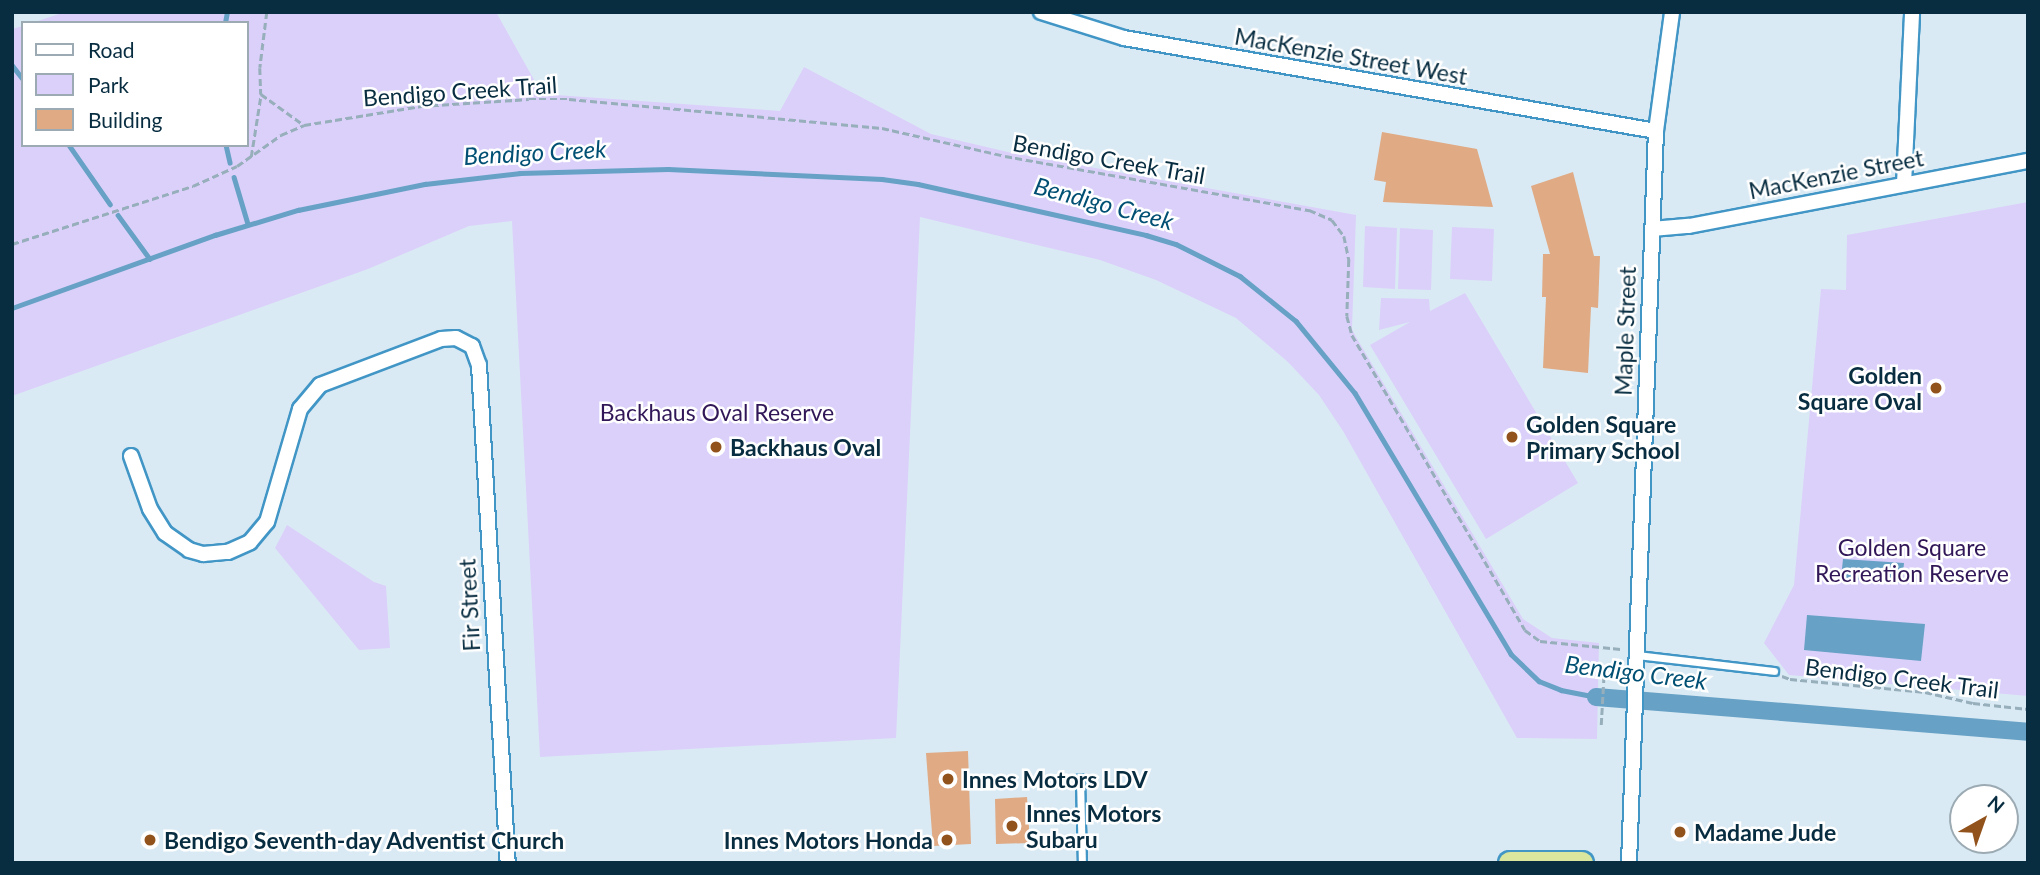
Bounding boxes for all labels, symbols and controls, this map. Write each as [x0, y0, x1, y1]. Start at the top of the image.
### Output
legend [21, 21, 248, 147]
street label: MacKenzie Street West [1232, 22, 1470, 90]
text: Road [88, 37, 135, 62]
street label: Bendigo Creek Trail [362, 70, 558, 112]
text: Park [88, 72, 129, 97]
text: Building [88, 107, 163, 132]
street label: Bendigo Creek Trail [1010, 128, 1208, 190]
water label: Bendigo Creek [463, 134, 607, 170]
street label: MacKenzie Street [1746, 144, 1926, 204]
water label: Bendigo Creek [1031, 171, 1177, 235]
street label: Maple Street [1609, 266, 1641, 396]
place label: Golden Square Oval [1798, 361, 1922, 415]
marker: Golden Square Oval [1928, 380, 1944, 396]
park label: Backhaus Oval Reserve [600, 398, 834, 426]
place label: Golden Square Primary School [1526, 410, 1680, 464]
marker: Golden Square Primary School [1504, 429, 1520, 445]
place label: Backhaus Oval [730, 433, 881, 461]
marker: Backhaus Oval [708, 439, 724, 455]
park label: Golden Square Recreation Reserve [1815, 533, 2009, 587]
street label: Fir Street [453, 558, 485, 652]
water label: Bendigo Creek [1563, 649, 1709, 695]
street label: Bendigo Creek Trail [1803, 652, 2001, 704]
place label: Innes Motors LDV [962, 765, 1148, 793]
marker: Innes Motors LDV [940, 771, 956, 787]
north arrow [1949, 784, 2019, 854]
text: N [1984, 791, 2010, 818]
place label: Innes Motors Subaru [1026, 799, 1161, 853]
marker: Innes Motors Subaru [1004, 818, 1020, 834]
place label: Madame Jude [1694, 818, 1837, 846]
marker: Madame Jude [1672, 824, 1688, 840]
place label: Bendigo Seventh-day Adventist Church [164, 826, 566, 854]
place label: Innes Motors Honda [724, 826, 933, 854]
marker: Bendigo Seventh-day Adventist Church [142, 832, 158, 848]
marker: Innes Motors Honda [939, 832, 955, 848]

